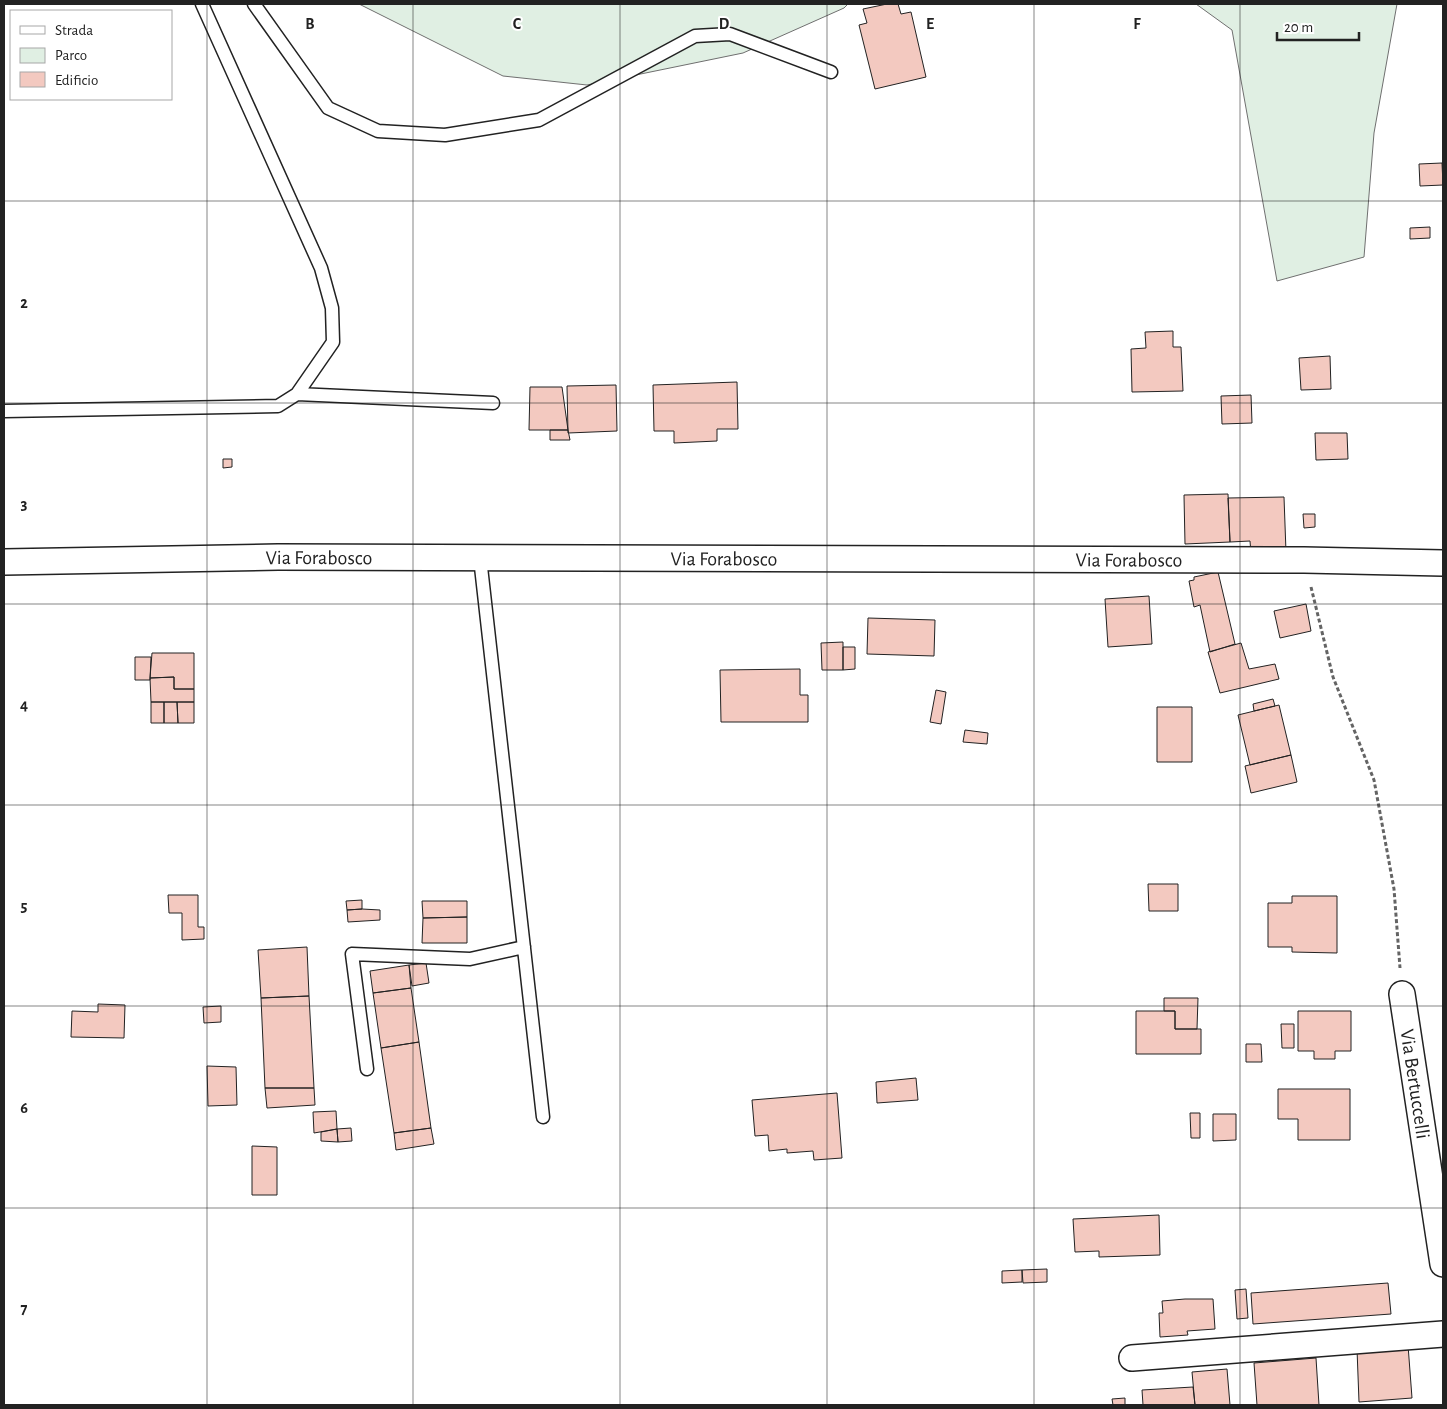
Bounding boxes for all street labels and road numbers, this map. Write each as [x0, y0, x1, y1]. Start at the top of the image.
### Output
street label: Via Forabosco [265, 548, 372, 568]
street label: Via Forabosco [670, 549, 777, 569]
street label: Via Forabosco [1075, 550, 1182, 571]
street label: Via Bertuccelli [1396, 1028, 1433, 1140]

